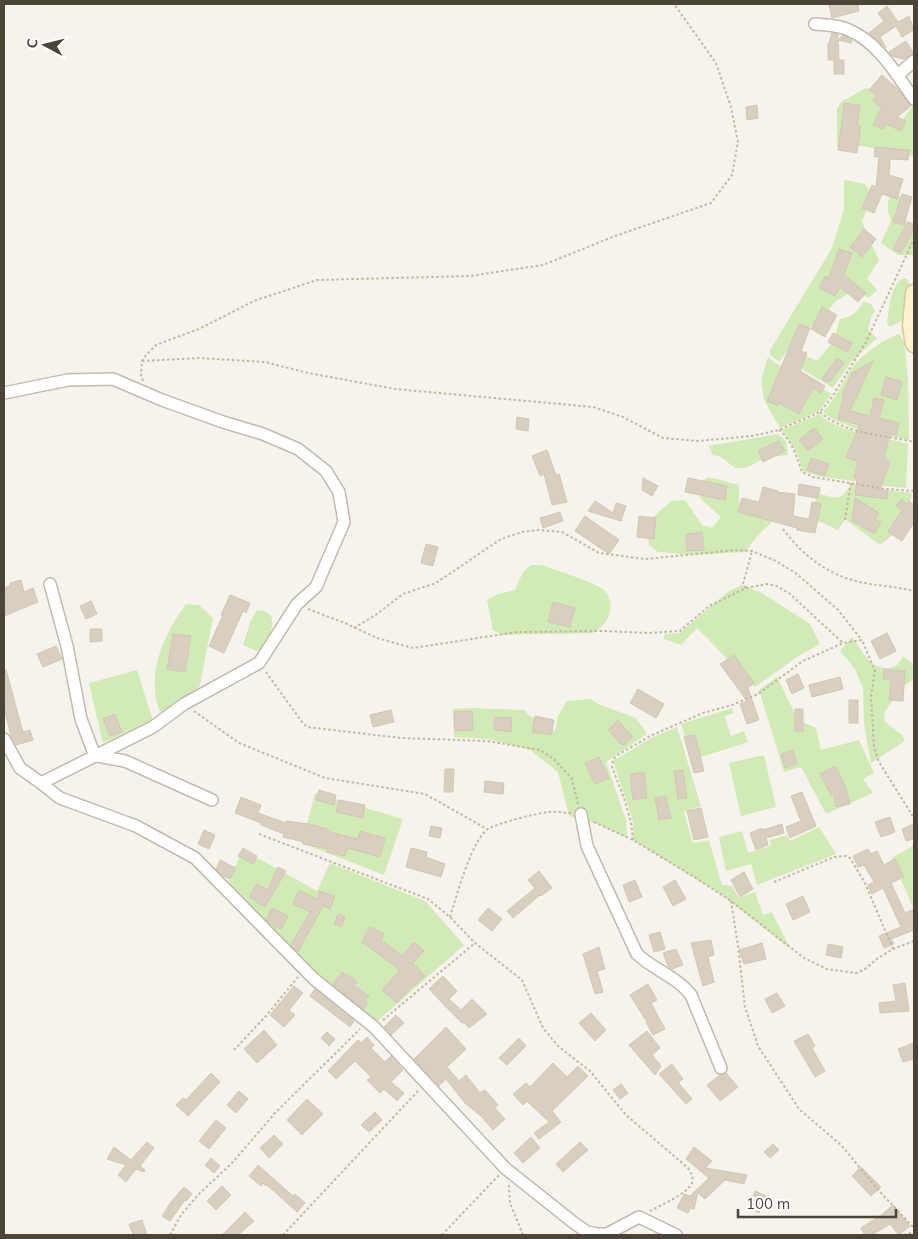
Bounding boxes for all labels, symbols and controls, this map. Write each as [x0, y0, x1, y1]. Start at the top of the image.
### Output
north arrow [20, 20, 70, 70]
text: С [23, 38, 42, 49]
scale bar [738, 1186, 896, 1218]
text: 100 m [746, 1194, 790, 1213]

